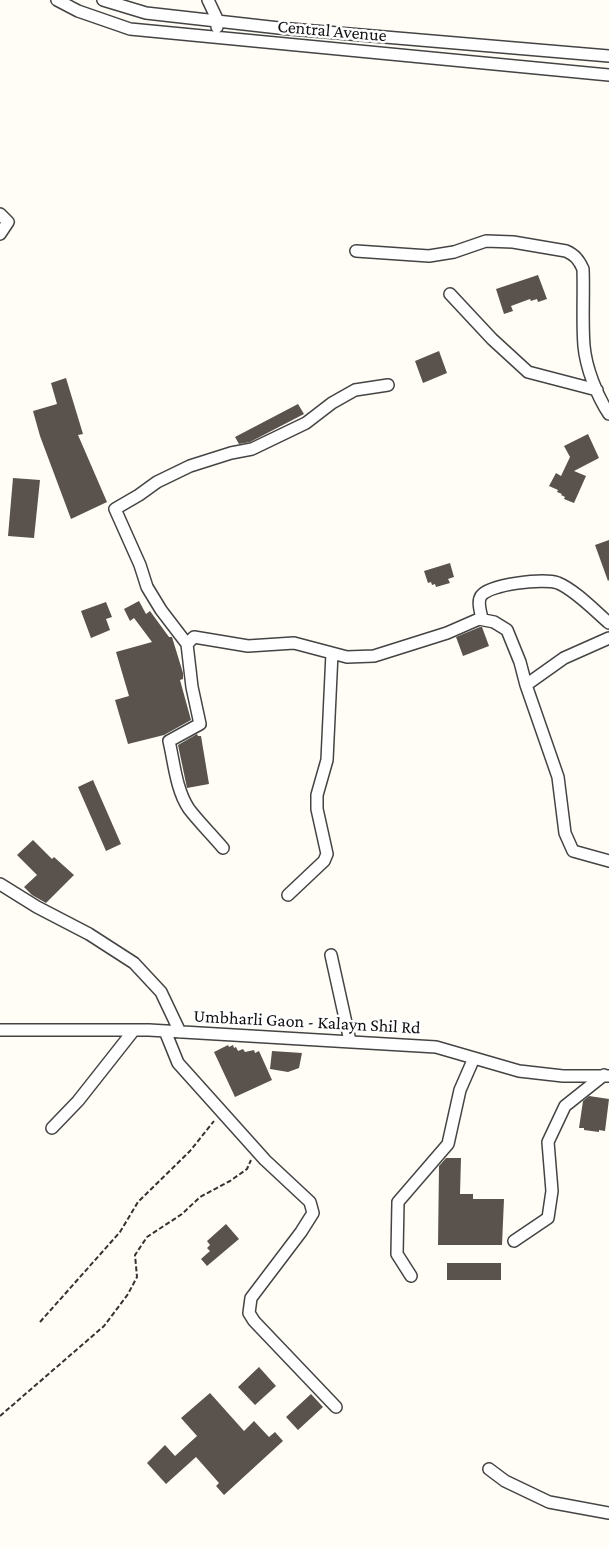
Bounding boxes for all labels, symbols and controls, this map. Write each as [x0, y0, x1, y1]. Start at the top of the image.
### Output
street label: Central Avenue [276, 15, 388, 47]
street label: Umbharli Gaon - Kalayn Shil Rd [193, 1005, 421, 1039]

